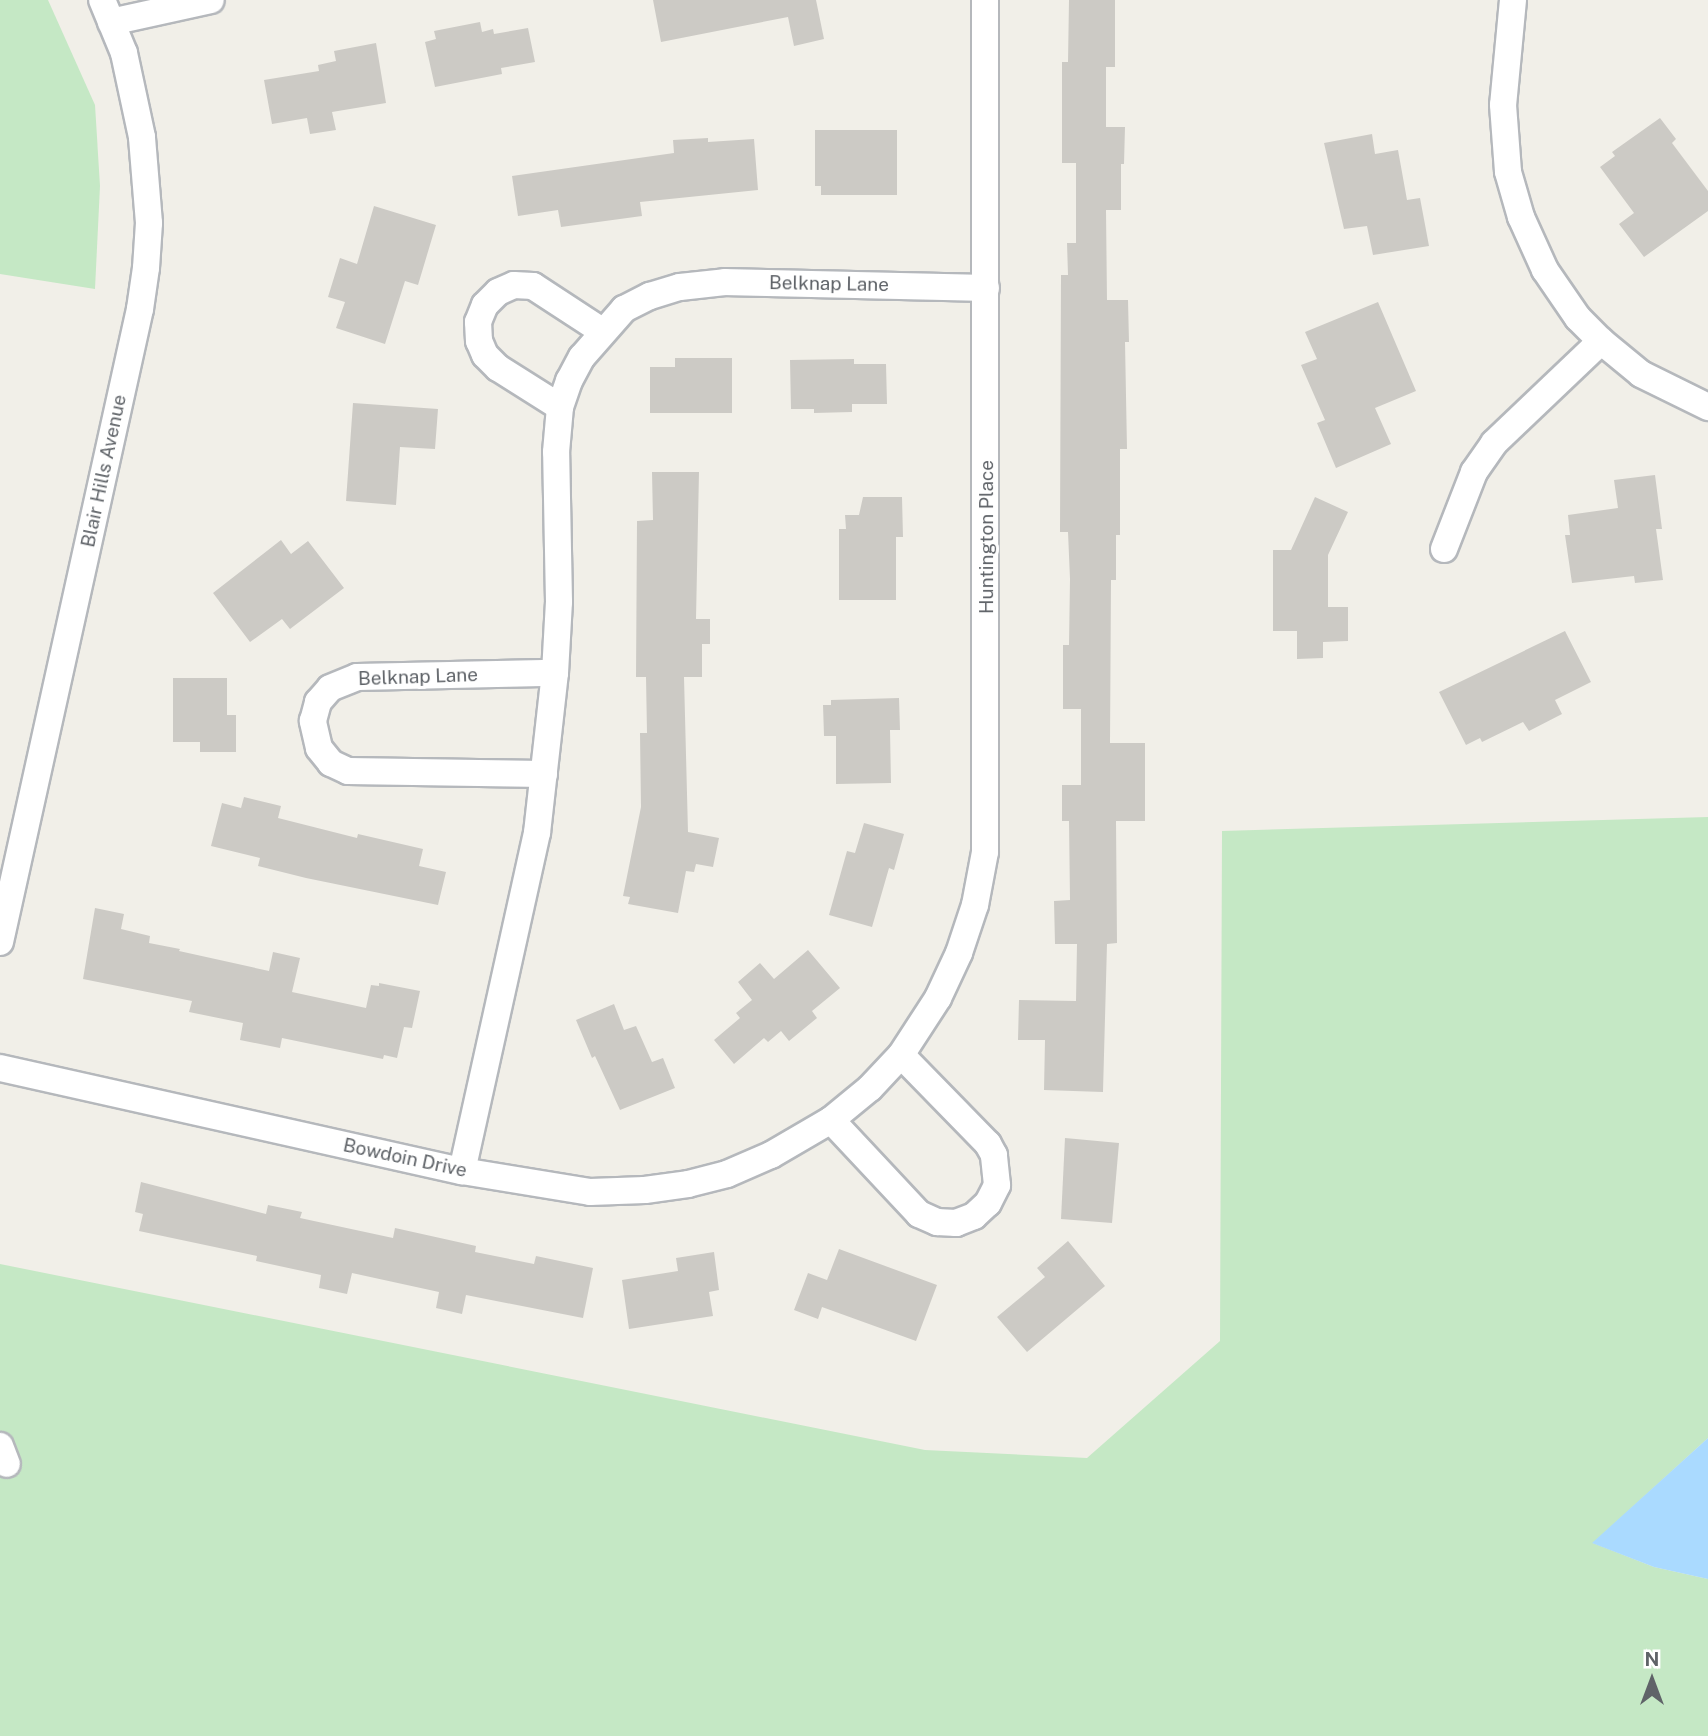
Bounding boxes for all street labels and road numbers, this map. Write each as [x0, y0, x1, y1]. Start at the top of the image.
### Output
street label: Belknap Lane [769, 272, 889, 296]
street label: Blair Hills Avenue [77, 393, 131, 549]
street label: Huntington Place [976, 460, 998, 614]
street label: Belknap Lane [358, 664, 478, 690]
street label: Bowdoin Drive [341, 1134, 469, 1182]

